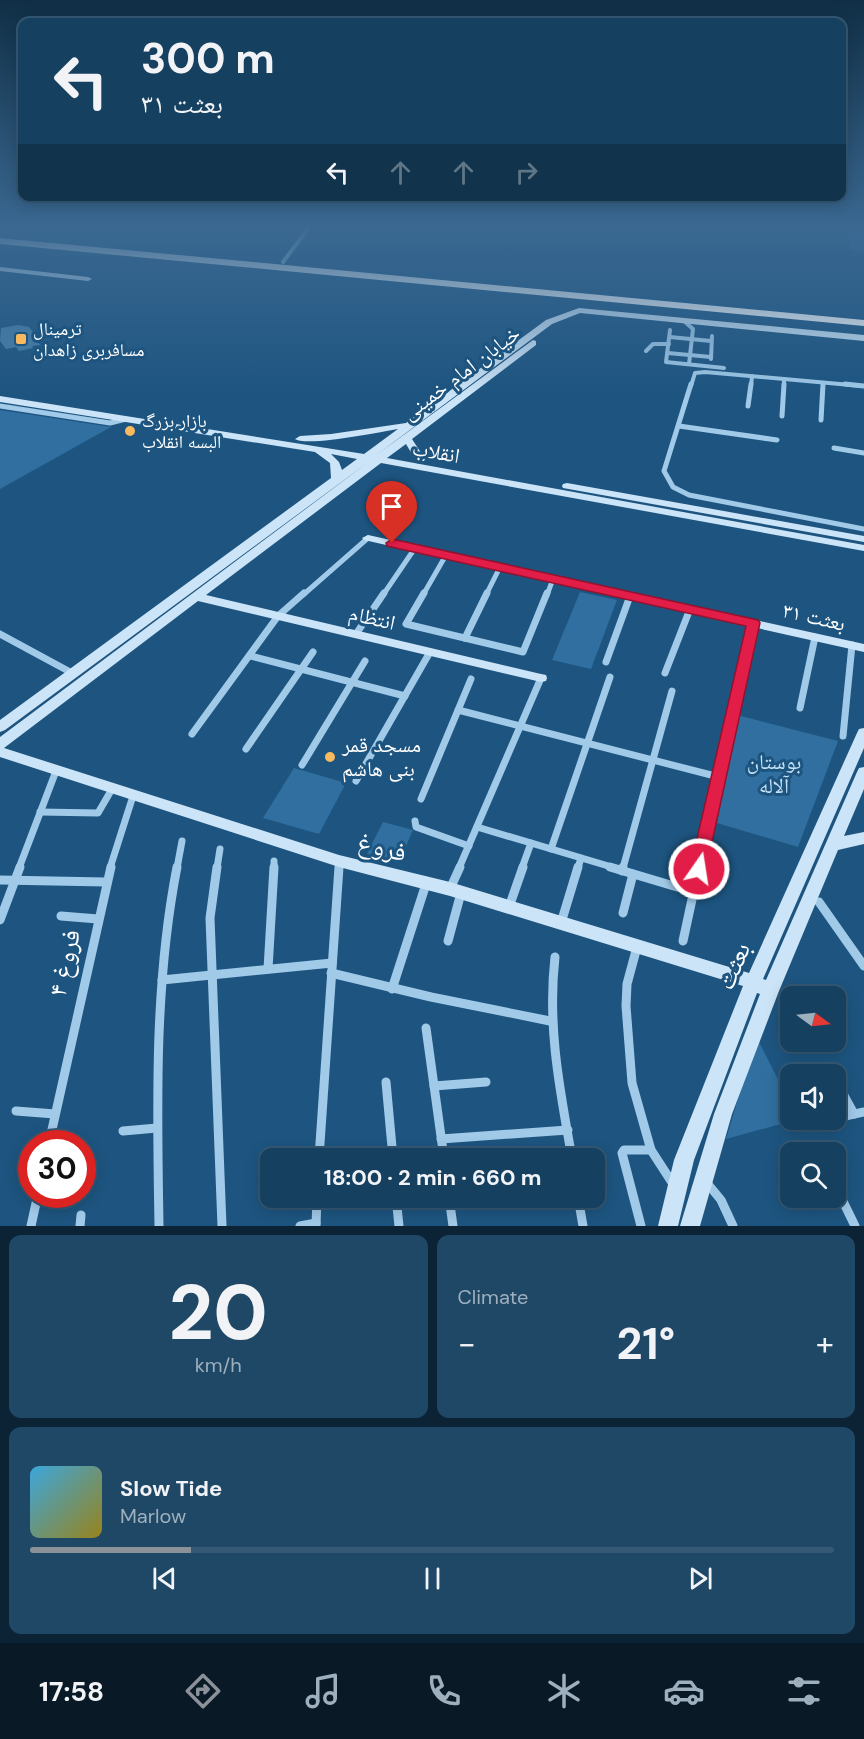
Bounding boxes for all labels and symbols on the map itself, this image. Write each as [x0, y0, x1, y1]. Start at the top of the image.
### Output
place label: ترمینال مسافربری زاهدان [33, 317, 144, 362]
street label: خیابان امام خمینی [396, 319, 526, 427]
marker: ترمینال مسافربری زاهدان [14, 332, 28, 346]
place label: بازار بزرگ البسه انقلاب [142, 409, 221, 454]
marker: بازار بزرگ البسه انقلاب [123, 424, 137, 438]
street label: انقلاب [410, 434, 462, 470]
pin [366, 481, 417, 543]
street label: بعثت ۳۱ [780, 596, 848, 638]
street label: انتظام [346, 599, 398, 637]
place label: مسجد قمر بنی هاشم [341, 731, 421, 783]
park label: بوستان آلاله [747, 748, 801, 800]
marker: مسجد قمر بنی هاشم [323, 750, 337, 764]
street label: فروغ [354, 825, 410, 869]
position arrow [667, 837, 731, 901]
street label: فروغ ۴ [40, 926, 88, 1000]
street label: بعثت [708, 937, 758, 995]
north arrow [780, 986, 846, 1052]
speed limit sign: 30 [18, 1130, 96, 1208]

